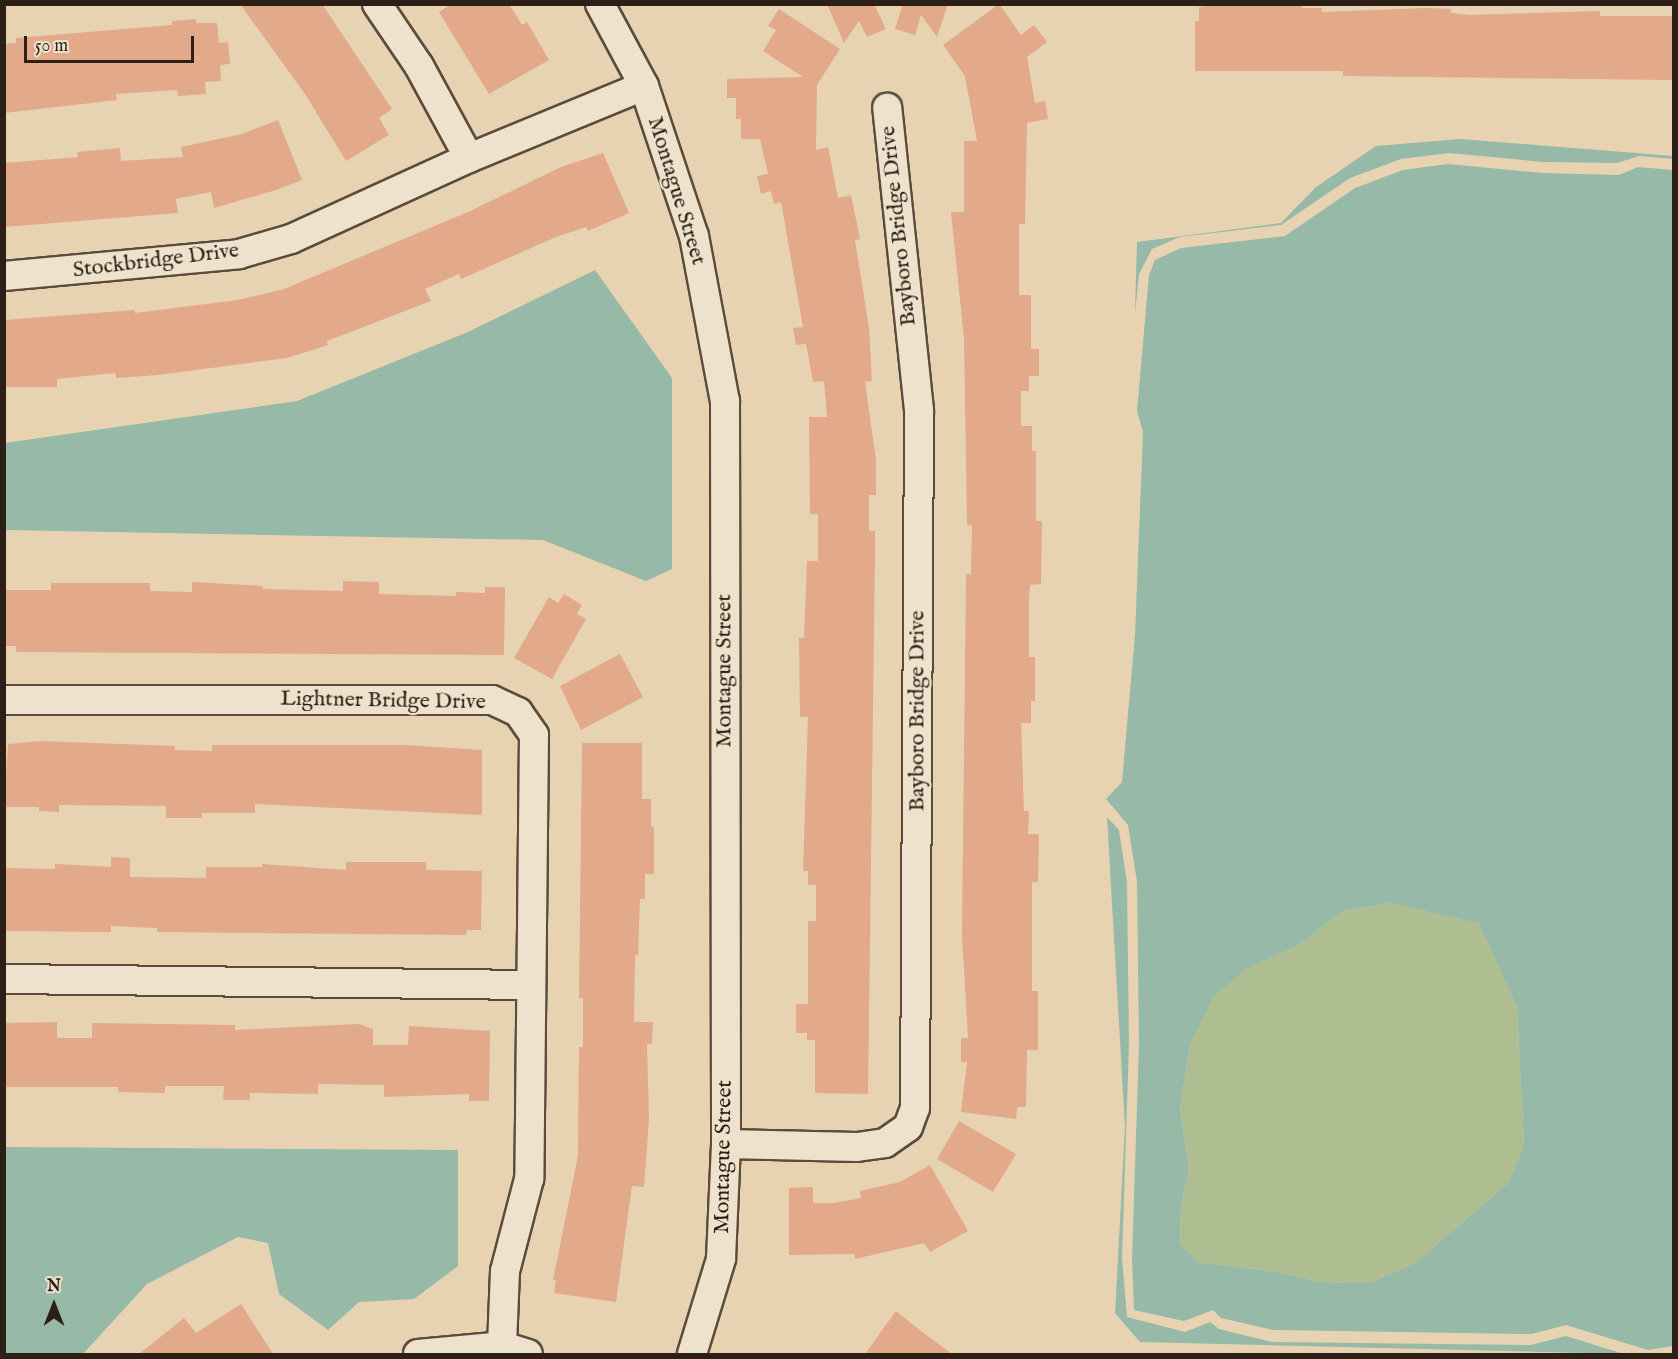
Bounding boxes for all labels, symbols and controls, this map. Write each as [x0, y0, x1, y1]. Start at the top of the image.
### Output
scale bar [27, 24, 196, 62]
text: 50 m [35, 35, 68, 58]
street label: Montague Street [641, 114, 711, 268]
street label: Bayboro Bridge Drive [875, 125, 923, 327]
street label: Stockbridge Drive [71, 238, 241, 284]
street label: Montague Street [712, 594, 738, 748]
street label: Bayboro Bridge Drive [905, 610, 931, 812]
street label: Lightner Bridge Drive [280, 686, 486, 716]
street label: Montague Street [709, 1080, 739, 1234]
north arrow [24, 1275, 84, 1335]
text: N [47, 1277, 61, 1297]

